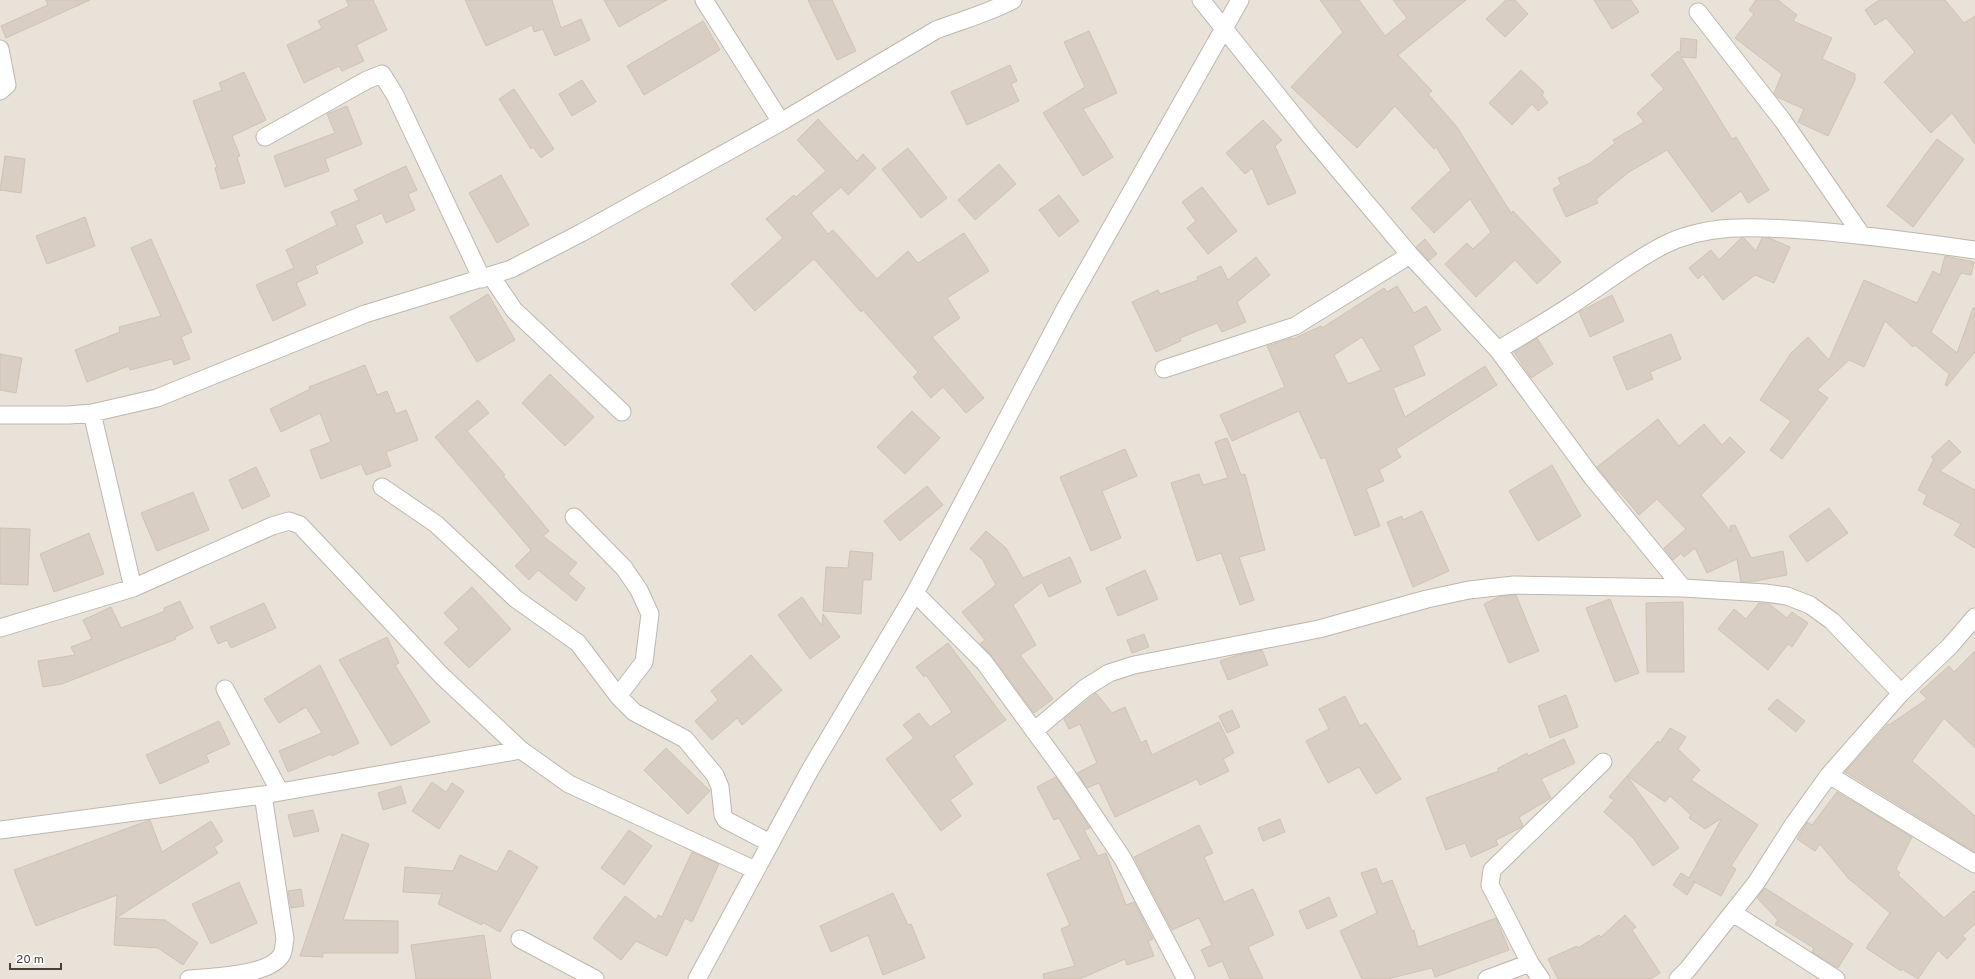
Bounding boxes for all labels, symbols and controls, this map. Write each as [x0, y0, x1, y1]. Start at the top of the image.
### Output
scale bar [10, 945, 61, 971]
text: 20 m [16, 952, 44, 968]

